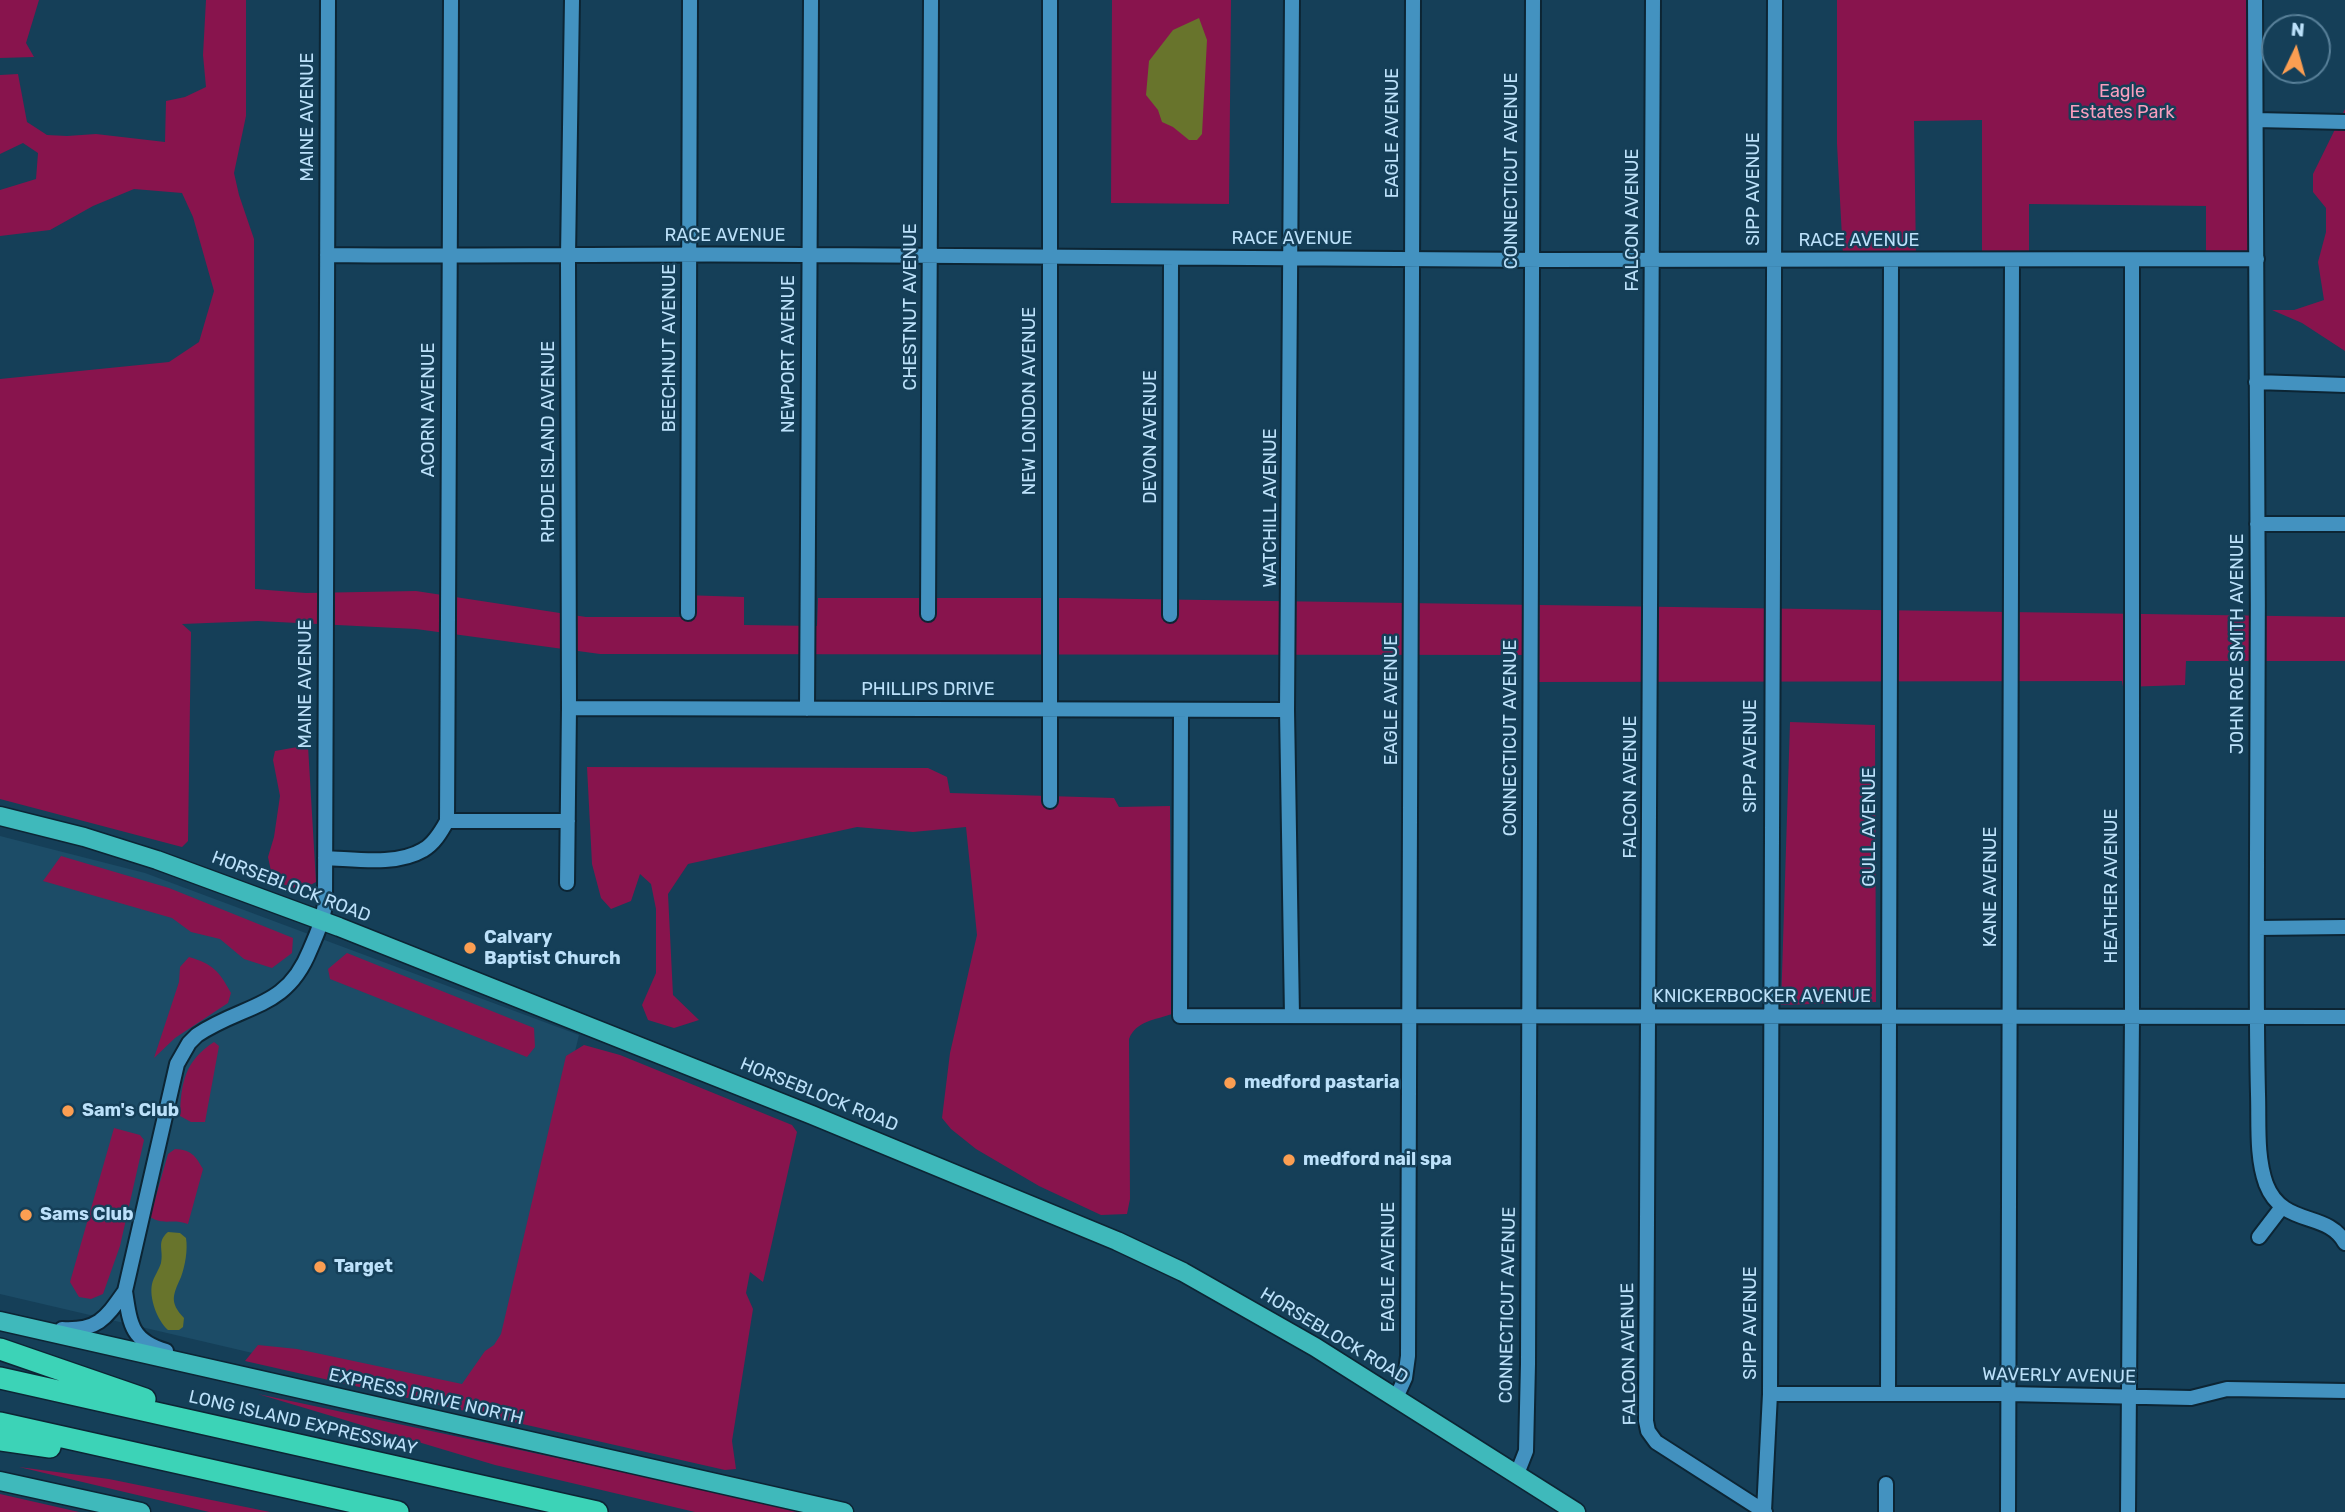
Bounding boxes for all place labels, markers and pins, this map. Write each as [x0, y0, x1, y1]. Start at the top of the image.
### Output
place label: Calvary Baptist Church [484, 927, 621, 970]
marker: Calvary Baptist Church [462, 940, 478, 956]
place label: medford pastaria [1244, 1072, 1400, 1094]
marker: medford pastaria [1222, 1075, 1238, 1091]
place label: Sam's Club [82, 1100, 179, 1122]
marker: Sam's Club [60, 1103, 76, 1119]
place label: medford nail spa [1303, 1149, 1452, 1171]
marker: medford nail spa [1281, 1152, 1297, 1168]
place label: Sams Club [40, 1204, 134, 1226]
marker: Sams Club [18, 1207, 34, 1223]
place label: Target [334, 1256, 393, 1278]
marker: Target [312, 1259, 328, 1275]

